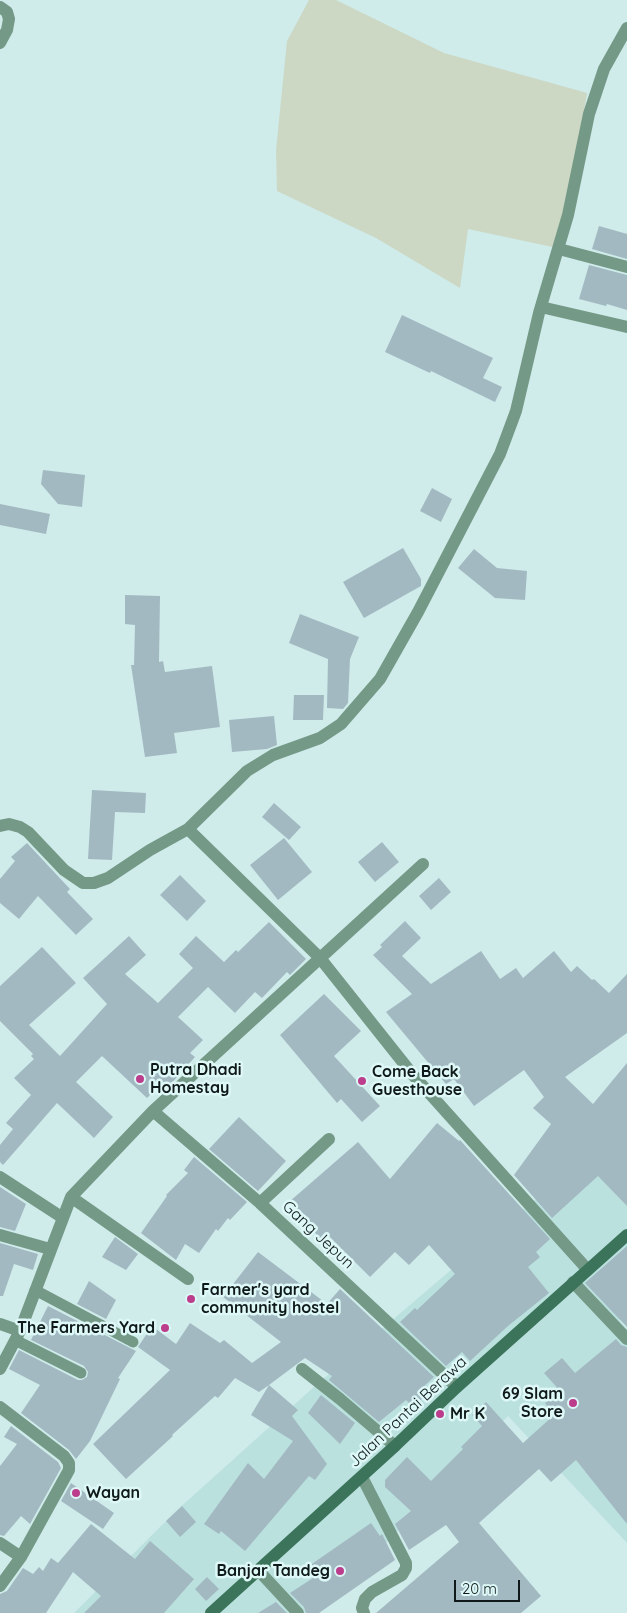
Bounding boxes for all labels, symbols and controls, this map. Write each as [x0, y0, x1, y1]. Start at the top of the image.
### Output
place label: Putra Dhadi Homestay [150, 1060, 241, 1098]
place label: Come Back Guesthouse [372, 1062, 462, 1100]
marker: Putra Dhadi Homestay [134, 1073, 146, 1085]
marker: Come Back Guesthouse [356, 1075, 368, 1087]
street label: Gang Jepun [278, 1197, 358, 1273]
place label: Farmer's yard community hostel [201, 1280, 339, 1318]
marker: Farmer's yard community hostel [185, 1293, 197, 1305]
place label: The Farmers Yard [17, 1318, 155, 1338]
marker: The Farmers Yard [159, 1322, 171, 1334]
street label: Jalan Pantai Berawa [345, 1352, 471, 1472]
place label: 69 Slam Store [502, 1384, 563, 1422]
marker: 69 Slam Store [567, 1397, 579, 1409]
place label: Mr K [450, 1404, 485, 1424]
marker: Mr K [434, 1408, 446, 1420]
place label: Wayan [86, 1483, 140, 1503]
marker: Wayan [70, 1487, 82, 1499]
place label: Banjar Tandeg [216, 1561, 330, 1581]
marker: Banjar Tandeg [334, 1565, 346, 1577]
scale bar [457, 1570, 523, 1602]
text: 20 m [462, 1579, 497, 1598]

